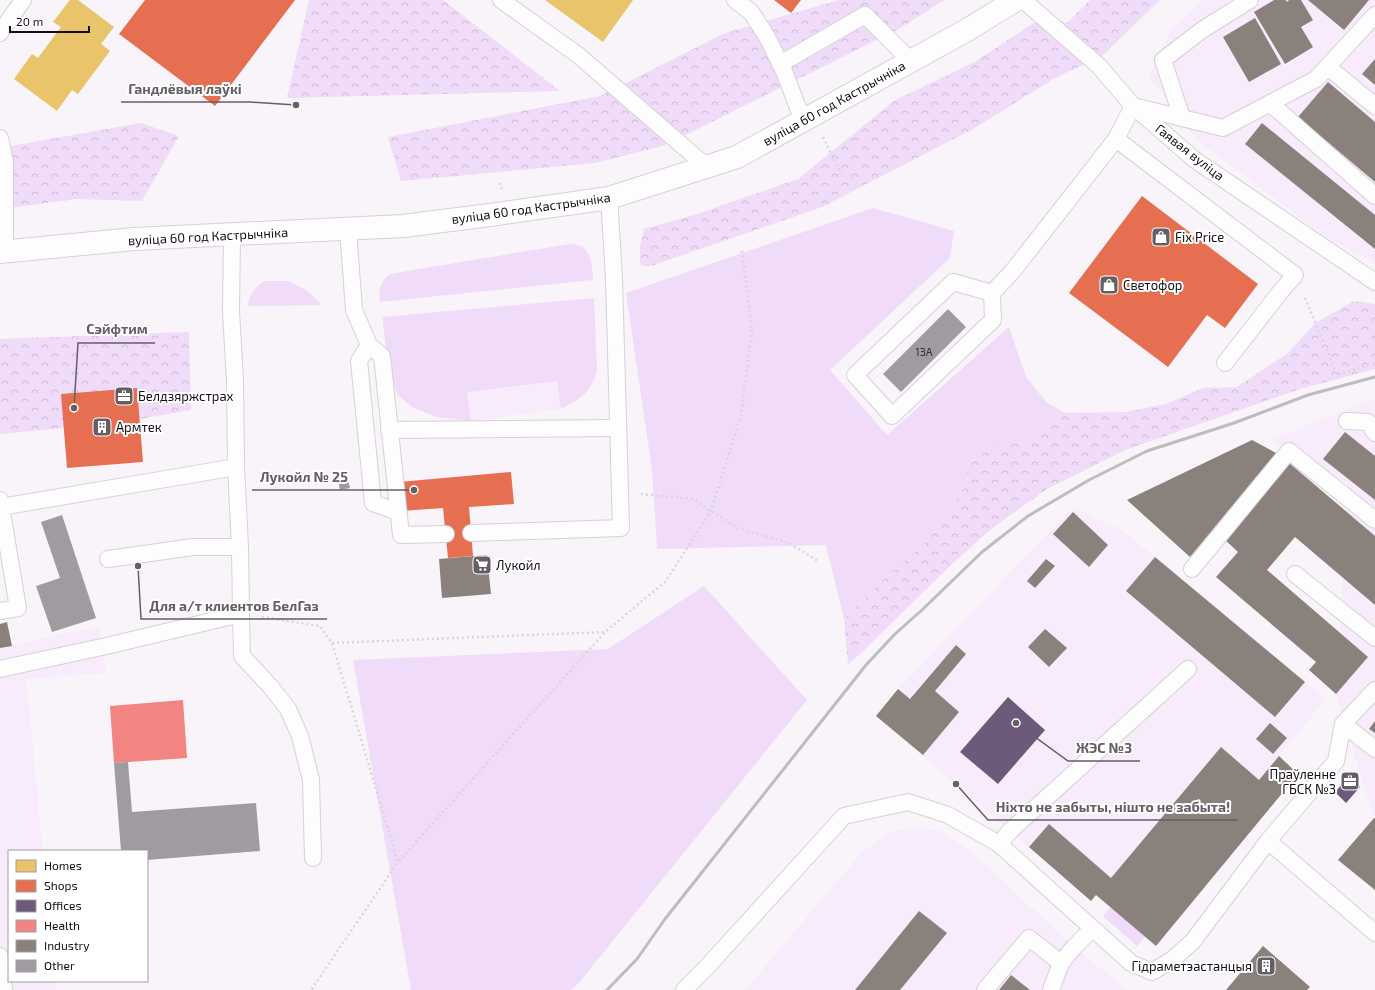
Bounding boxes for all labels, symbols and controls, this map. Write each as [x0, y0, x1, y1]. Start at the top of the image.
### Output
scale bar [10, 8, 89, 34]
text: 20 m [16, 14, 43, 28]
street label: вуліца 60 год Кастрычніка [760, 57, 908, 149]
callout: Гандлёвыя лаўкі [121, 76, 250, 102]
text: Гандлёвыя лаўкі [128, 80, 242, 97]
street label: Гаявая вуліца [1152, 120, 1228, 184]
street label: вуліца 60 год Кастрычніка [450, 189, 612, 227]
street label: вуліца 60 год Кастрычніка [127, 224, 289, 248]
shop icon: Fix Price [1150, 226, 1172, 248]
place label: Fix Price [1175, 229, 1224, 245]
shop icon: Светофор [1098, 274, 1120, 296]
place label: Светофор [1123, 277, 1182, 293]
callout: Сэйфтим [78, 317, 155, 343]
text: Сэйфтим [86, 320, 148, 337]
house number: 13А [915, 345, 933, 358]
office icon: Белдзяржстрах [113, 385, 135, 407]
place label: Белдзяржстрах [138, 388, 234, 404]
building icon: Армтек [91, 416, 113, 438]
place label: Армтек [116, 419, 162, 435]
callout: Лукойл № 25 [252, 464, 356, 490]
text: Лукойл № 25 [260, 468, 348, 485]
supermarket icon: Лукойл [471, 554, 493, 576]
place label: Лукойл [496, 557, 541, 573]
callout: Для а/т клиентов БелГаз [141, 593, 327, 619]
text: Для а/т клиентов БелГаз [149, 597, 319, 614]
callout: ЖЭС №3 [1068, 735, 1140, 761]
text: ЖЭС №3 [1076, 739, 1132, 756]
place label: Праўленне ГБСК №3 [1270, 766, 1336, 797]
office icon: Праўленне ГБСК №3 [1339, 770, 1361, 792]
callout: Ніхто не забыты, нішто не забыта! [988, 794, 1238, 820]
text: Ніхто не забыты, нішто не забыта! [996, 798, 1230, 815]
legend [8, 850, 148, 982]
text: Homes [44, 858, 82, 872]
text: Shops [44, 878, 78, 892]
text: Offices [44, 898, 81, 912]
text: Health [44, 918, 80, 932]
text: Industry [44, 938, 90, 952]
building icon: Гідраметэастанцыя [1255, 955, 1277, 977]
text: Other [44, 958, 75, 972]
place label: Гідраметэастанцыя [1131, 958, 1252, 974]

